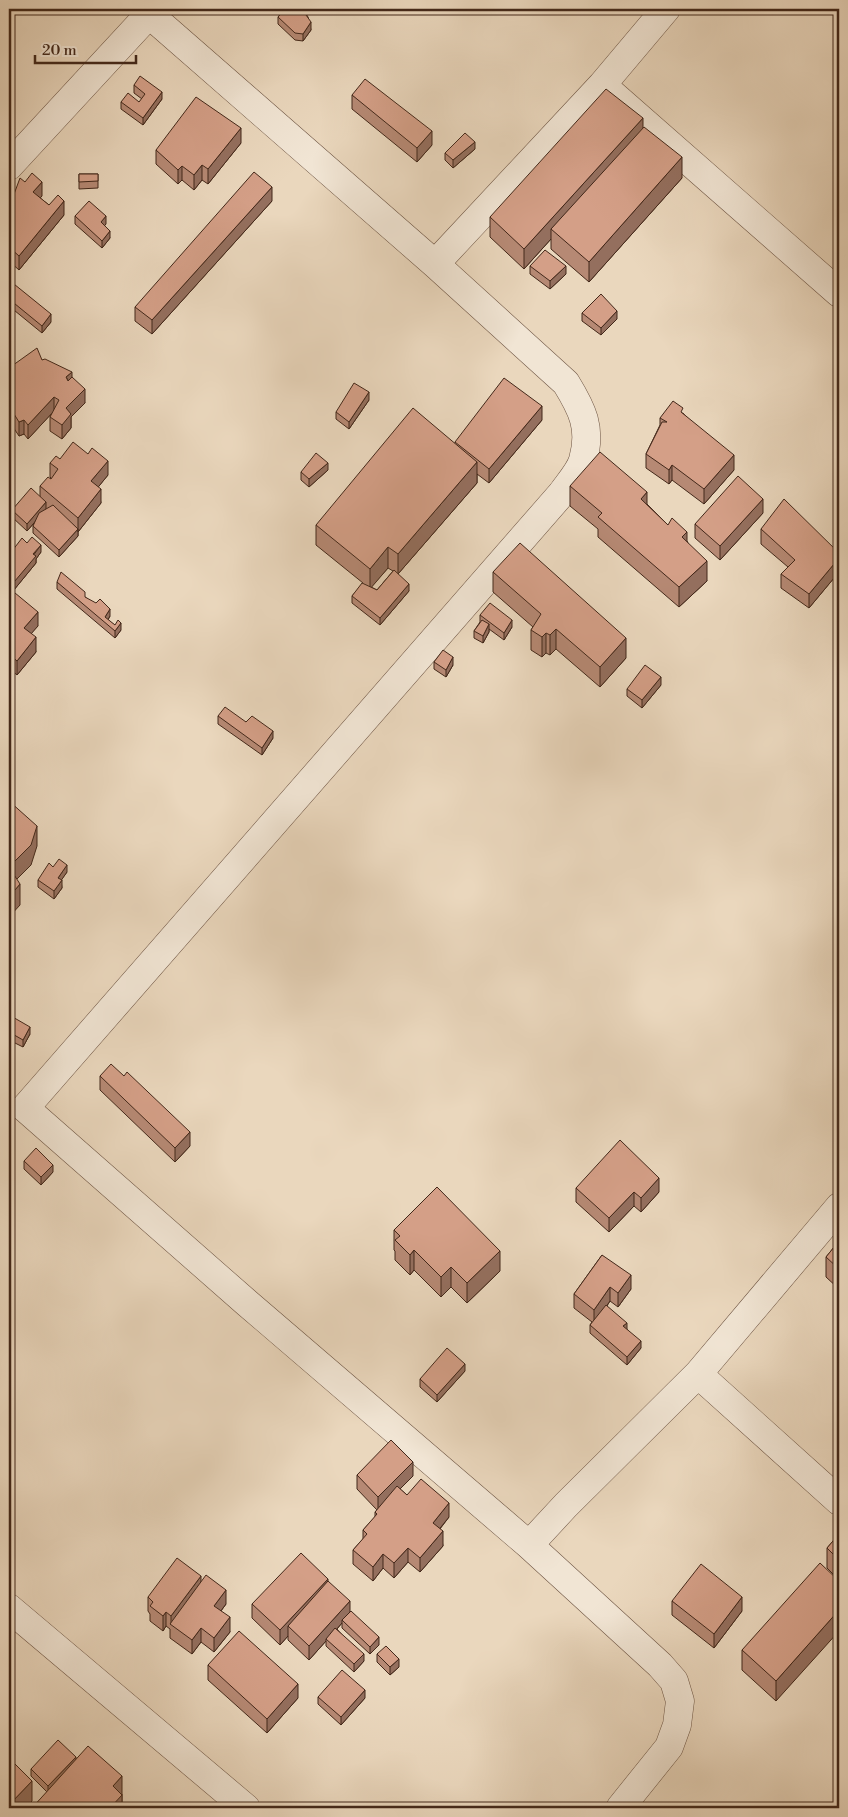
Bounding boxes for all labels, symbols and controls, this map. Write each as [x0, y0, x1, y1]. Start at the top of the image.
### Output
scale bar [35, 32, 136, 64]
text: 20 m [42, 41, 77, 60]

